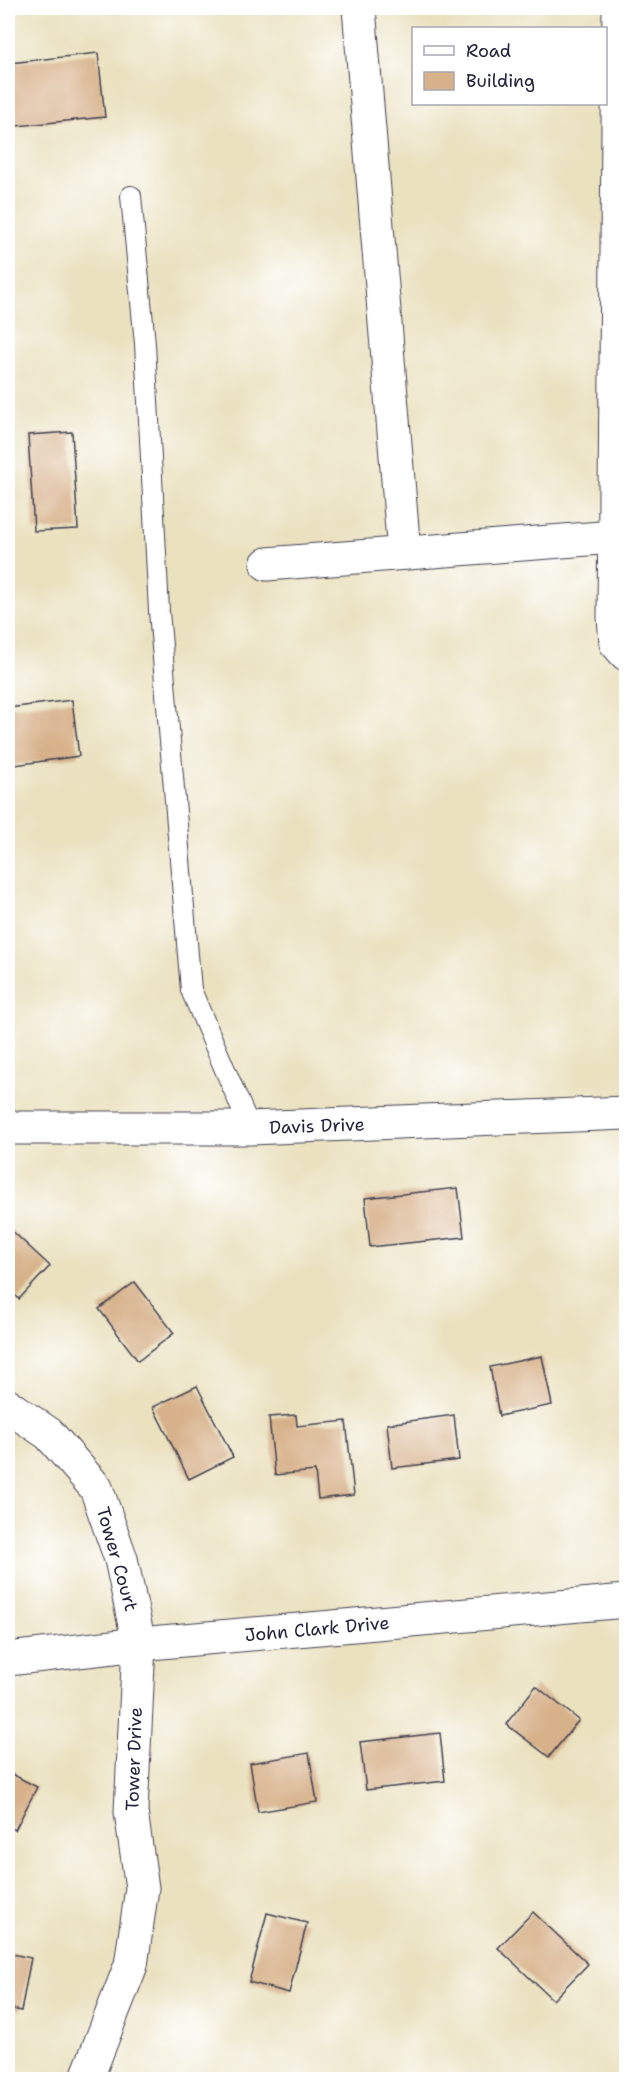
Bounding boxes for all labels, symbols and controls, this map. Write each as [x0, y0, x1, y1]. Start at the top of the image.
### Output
legend [412, 27, 607, 105]
text: Road [466, 39, 511, 63]
text: Building [466, 69, 535, 93]
street label: Davis Drive [269, 1112, 365, 1140]
street label: Tower Court [91, 1504, 143, 1614]
street label: John Clark Drive [244, 1611, 390, 1647]
street label: Tower Drive [120, 1707, 148, 1811]

